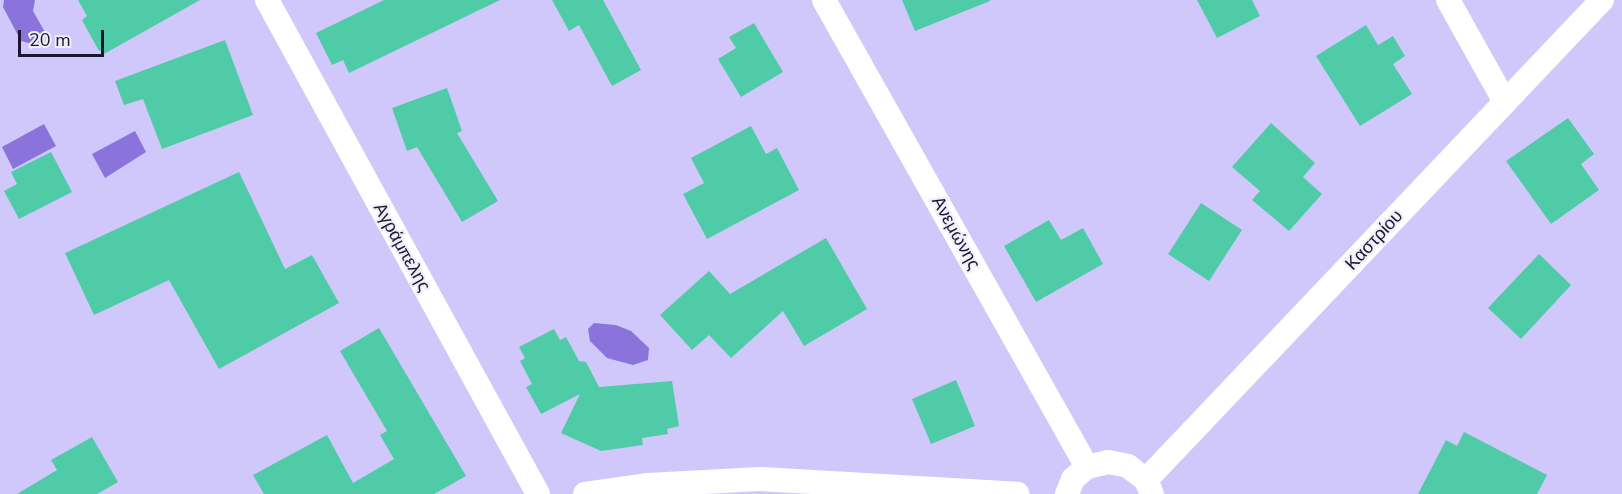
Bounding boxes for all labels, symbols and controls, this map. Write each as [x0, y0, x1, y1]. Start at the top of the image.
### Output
scale bar [21, 18, 106, 56]
text: 20 m [29, 28, 71, 52]
street label: Ανεμώνης [927, 193, 985, 273]
street label: Αγράμπελης [369, 199, 435, 295]
street label: Καστρίου [1341, 205, 1407, 275]

